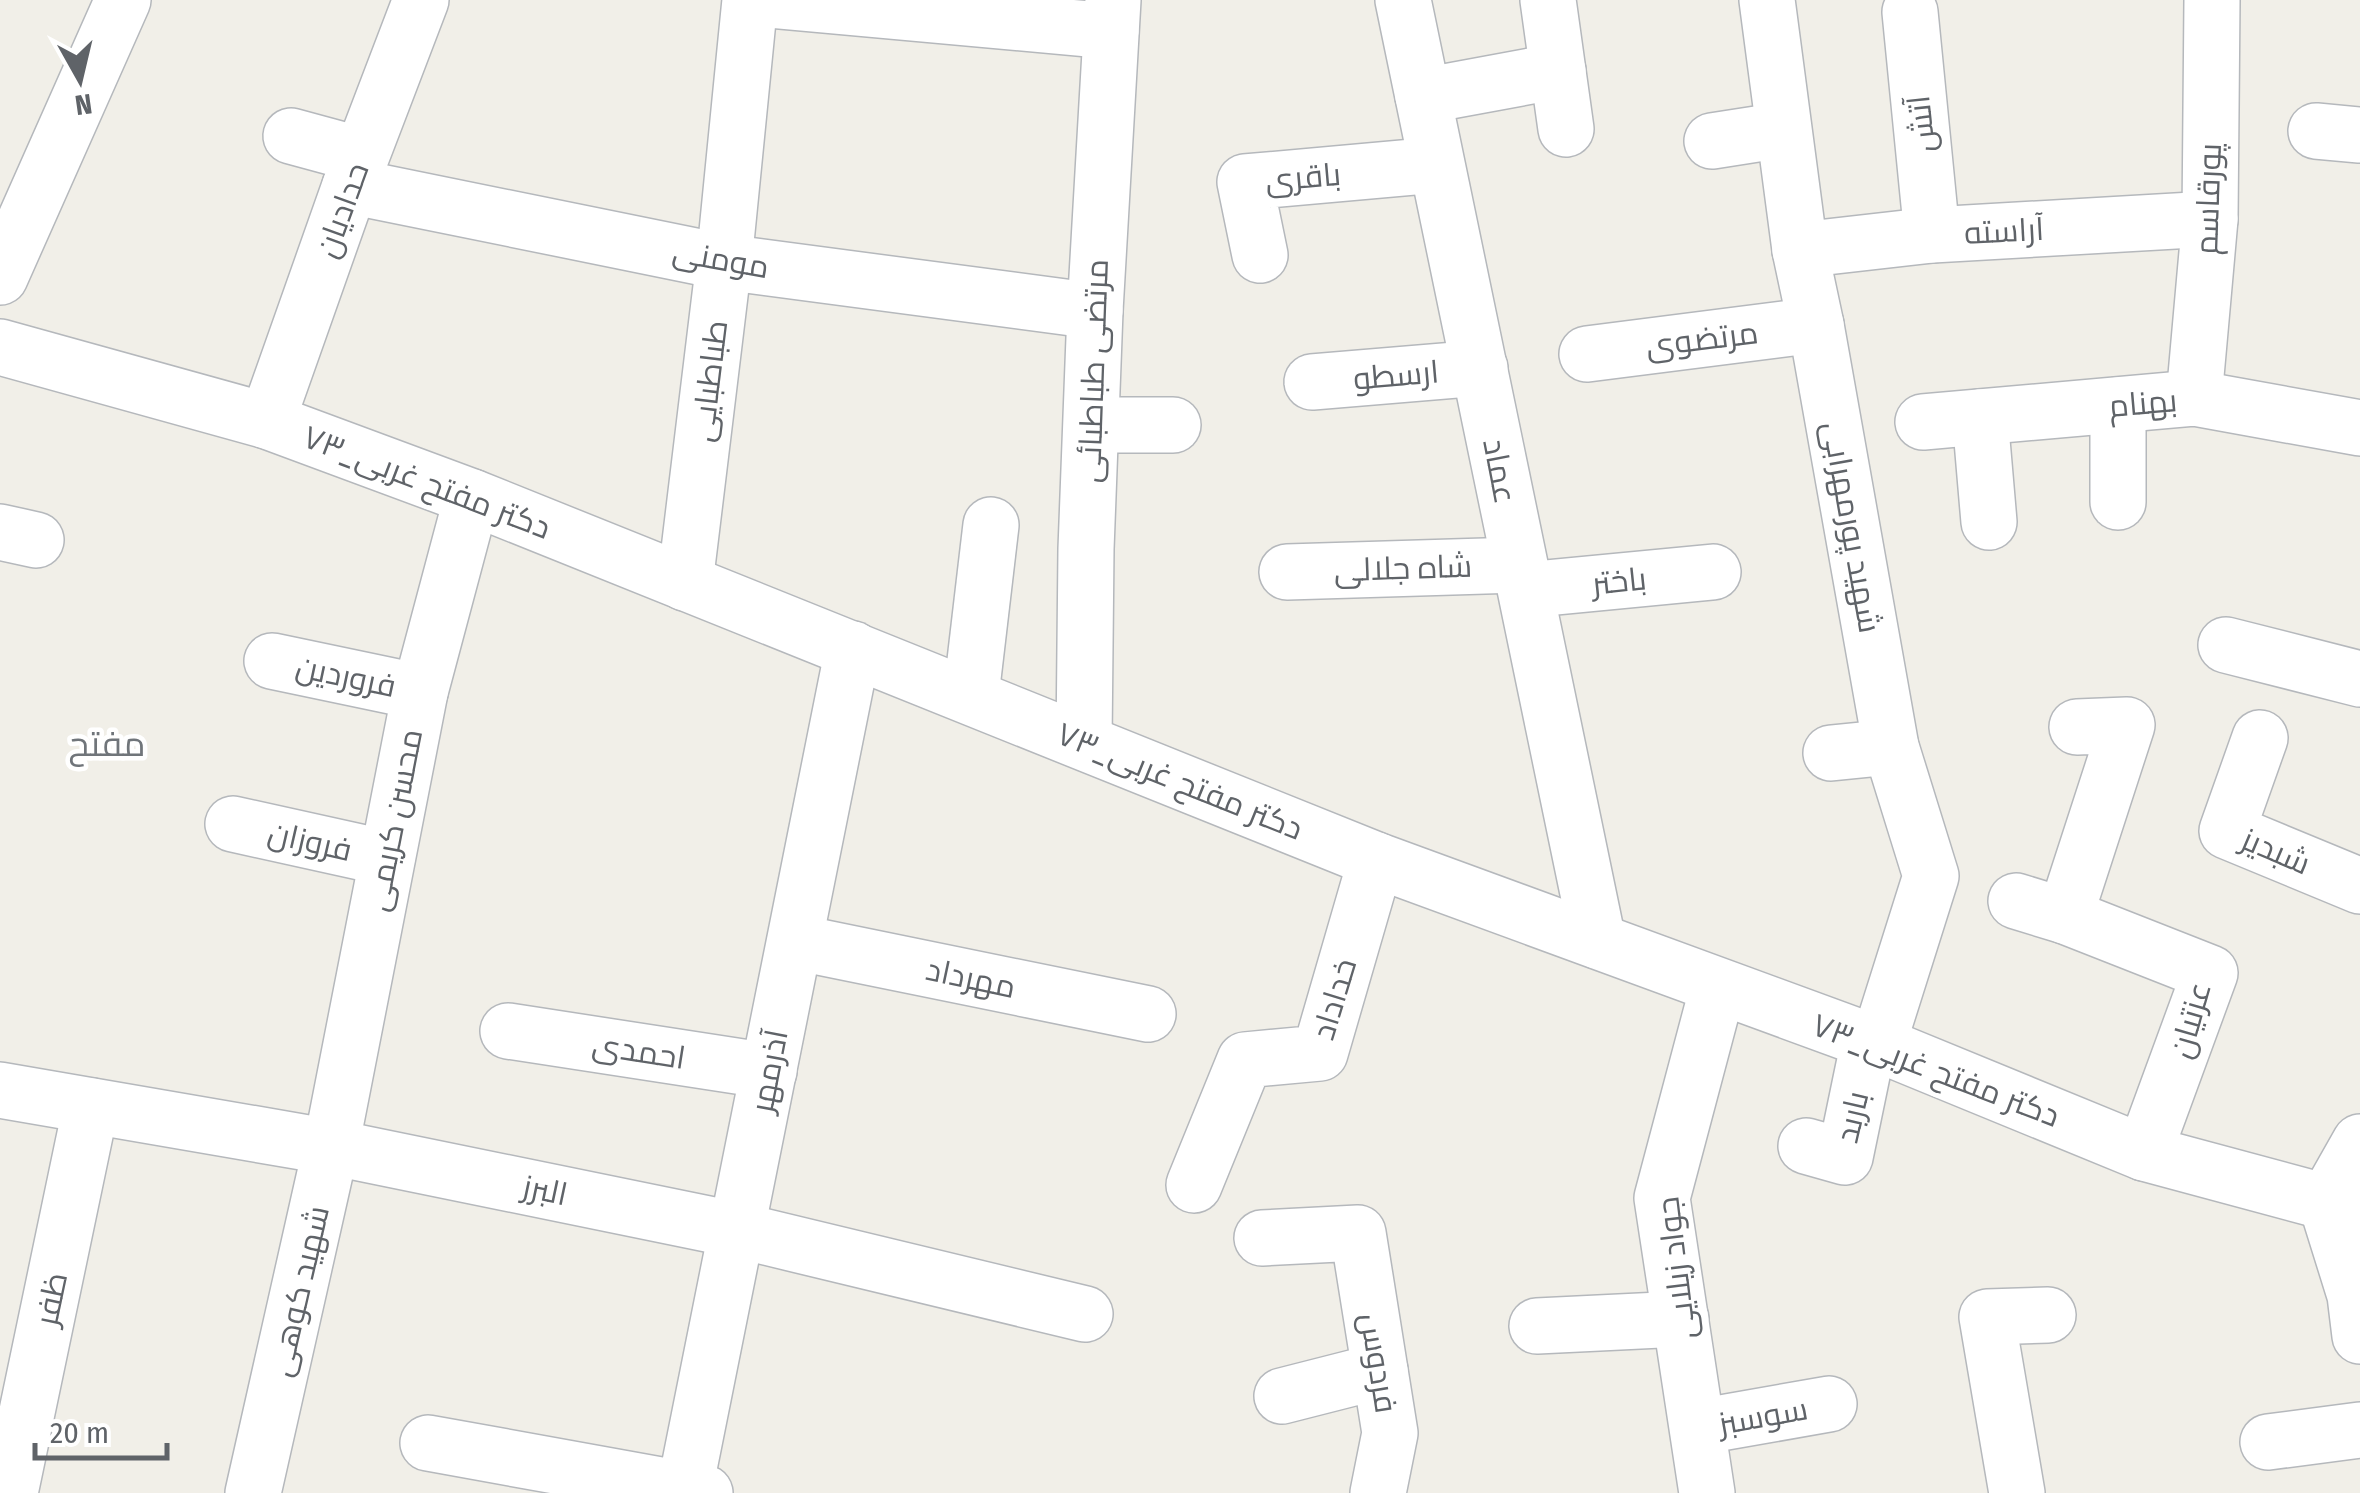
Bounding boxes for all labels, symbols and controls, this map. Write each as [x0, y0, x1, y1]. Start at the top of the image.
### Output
north arrow [30, 30, 130, 130]
text: N [73, 87, 94, 122]
street label: آتش [1899, 93, 1943, 154]
street label: پورقاسم [2187, 142, 2232, 256]
street label: باقری [1264, 155, 1342, 199]
street label: حدادیان [307, 157, 377, 263]
street label: آراسته [1963, 210, 2045, 252]
street label: مومنی [670, 232, 772, 286]
street label: مرتضی طباطبائی [1070, 258, 1116, 484]
street label: مرتضوی [1644, 313, 1760, 365]
street label: طباطبایی [683, 318, 735, 444]
street label: ارسطو [1352, 352, 1440, 398]
street label: بهنام [2107, 381, 2179, 428]
street label: ۷۳_دکتر مفتح غربی [297, 417, 556, 549]
street label: شهید پورمهرابی [1813, 418, 1889, 636]
street label: عماد [1475, 435, 1525, 507]
street label: شاه جلالی [1333, 547, 1473, 589]
street label: باختر [1588, 559, 1648, 603]
street label: فروردین [293, 647, 399, 705]
street label: ۷۳_دکتر مفتح غربی [1050, 714, 1309, 850]
district label: مفتح [68, 723, 146, 767]
street label: محسن کریمی [358, 726, 430, 914]
street label: فروزان [264, 813, 356, 869]
street label: شبدیز [2234, 819, 2316, 882]
street label: مهرداد [923, 950, 1019, 1006]
street label: خداداد [1304, 954, 1364, 1044]
street label: عزتیان [2161, 978, 2219, 1062]
street label: ۷۳_دکتر مفتح غربی [1806, 1005, 2065, 1137]
street label: احمدی [590, 1025, 688, 1077]
street label: آذرمهر [742, 1026, 796, 1118]
street label: باربد [1828, 1087, 1876, 1147]
street label: البرز [517, 1166, 571, 1213]
street label: جواد زیلایی [1648, 1195, 1704, 1341]
street label: شهید کوهی [261, 1202, 337, 1380]
street label: ظفر [26, 1269, 75, 1331]
street label: فردوس [1352, 1310, 1406, 1416]
street label: سوسبز [1713, 1389, 1811, 1443]
scale bar [35, 1398, 168, 1460]
text: 20 m [50, 1415, 109, 1451]

